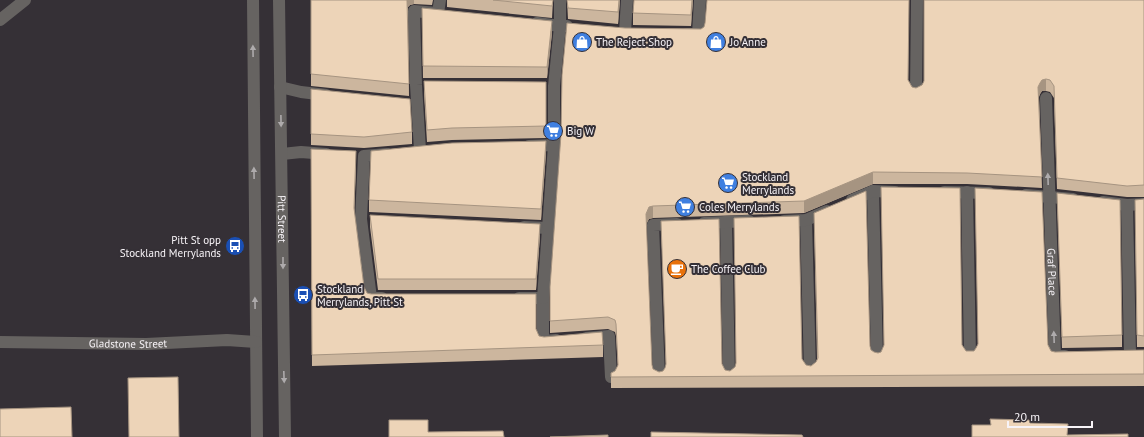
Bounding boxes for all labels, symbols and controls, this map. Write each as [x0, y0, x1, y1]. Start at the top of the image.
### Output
shop icon: The Reject Shop [571, 31, 593, 53]
shop icon: Jo Anne [705, 31, 727, 53]
place label: The Reject Shop [596, 35, 672, 49]
place label: Jo Anne [729, 35, 766, 49]
one-way arrow [250, 44, 256, 57]
one-way arrow [278, 115, 284, 128]
supermarket icon: Big W [542, 120, 564, 142]
place label: Big W [567, 124, 595, 138]
one-way arrow [251, 166, 257, 179]
place label: Stockland Merrylands [742, 170, 794, 197]
supermarket icon: Stockland Merrylands [717, 172, 739, 194]
one-way arrow [1045, 173, 1052, 185]
street label: Pitt Street [275, 195, 289, 243]
supermarket icon: Coles Merrylands [674, 196, 696, 218]
place label: Coles Merrylands [699, 200, 780, 214]
place label: Pitt St opp Stockland Merrylands [120, 233, 221, 260]
bus stop icon: Pitt St opp Stockland Merrylands [224, 235, 246, 257]
street label: Graf Place [1044, 248, 1060, 296]
one-way arrow [279, 257, 286, 269]
cafe icon: The Coffee Club [666, 258, 688, 280]
place label: The Coffee Club [691, 262, 766, 276]
place label: Stockland Merrylands, Pitt St [317, 282, 403, 309]
bus stop icon: Stockland Merrylands, Pitt St [292, 284, 314, 306]
one-way arrow [252, 296, 258, 309]
one-way arrow [1051, 330, 1057, 343]
street label: Gladstone Street [89, 336, 168, 351]
one-way arrow [281, 371, 288, 383]
scale bar [1008, 403, 1092, 429]
text: 20 m [1014, 409, 1040, 424]

